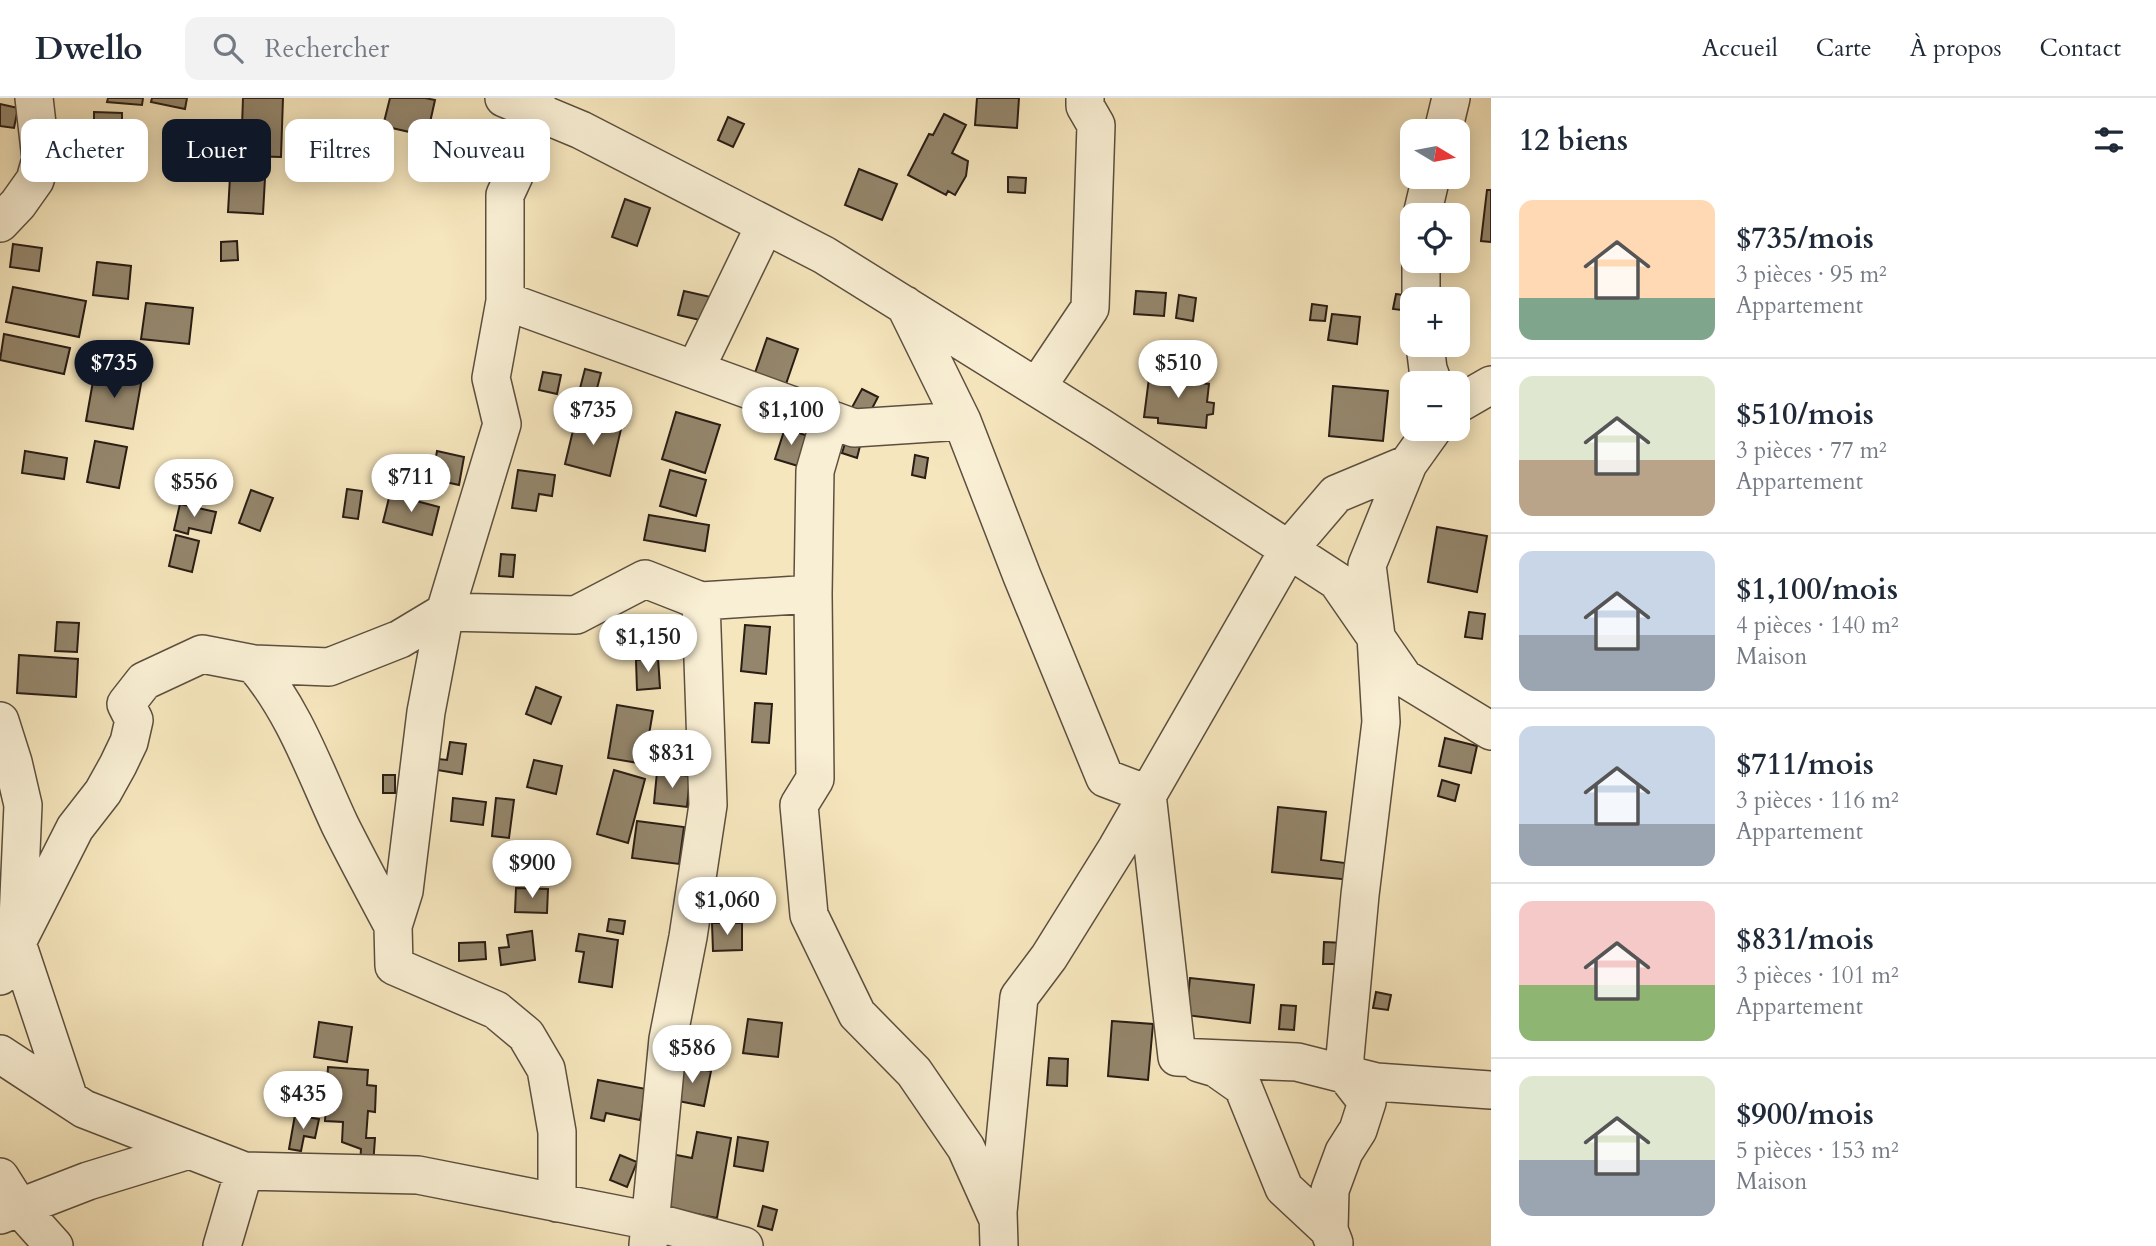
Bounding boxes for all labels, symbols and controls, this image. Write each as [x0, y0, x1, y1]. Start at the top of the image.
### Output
search box [185, 17, 675, 80]
text: Dwello [35, 26, 143, 71]
icon: search [209, 29, 247, 67]
text: Rechercher [265, 31, 389, 66]
text: Accueil [1702, 32, 1778, 65]
text: Carte [1816, 32, 1872, 65]
text: À propos [1910, 32, 2002, 65]
text: Contact [2040, 32, 2121, 65]
chip: Acheter [21, 119, 148, 182]
chip: Louer [162, 119, 271, 182]
chip: Filtres [285, 119, 394, 182]
chip: Nouveau [408, 119, 550, 182]
north arrow [1400, 119, 1470, 189]
map controls [1400, 119, 1470, 441]
text: 12 biens [1519, 120, 1628, 161]
icon: filters [2090, 121, 2128, 159]
button: locate [1400, 203, 1470, 273]
text: $735/mois [1736, 218, 1874, 259]
icon: home [1575, 228, 1659, 312]
text: 3 pièces · 95 m² [1736, 259, 1887, 290]
button: + [1400, 287, 1470, 357]
text: Appartement [1736, 290, 1863, 321]
pin: $735 [73, 341, 155, 400]
pin: $510 [1137, 341, 1219, 400]
text: $735 [90, 347, 138, 378]
text: $510 [1154, 347, 1202, 378]
button: − [1400, 371, 1470, 441]
pin: $735 [552, 388, 634, 447]
pin: $1,100 [734, 388, 848, 447]
text: $735 [569, 394, 617, 425]
text: $1,100 [758, 394, 824, 425]
text: $510/mois [1736, 394, 1874, 435]
icon: home [1575, 404, 1659, 488]
text: 3 pièces · 77 m² [1736, 435, 1887, 466]
pin: $711 [370, 454, 452, 514]
pin: $556 [153, 460, 235, 519]
text: $711 [387, 461, 435, 492]
text: $556 [170, 466, 218, 497]
text: Appartement [1736, 466, 1863, 497]
text: $1,100/mois [1736, 569, 1898, 610]
icon: home [1575, 579, 1659, 663]
text: 4 pièces · 140 m² [1736, 610, 1899, 641]
pin: $1,150 [591, 614, 705, 674]
text: $1,150 [615, 621, 681, 652]
text: Maison [1736, 641, 1807, 672]
pin: $831 [631, 730, 713, 790]
text: $831 [648, 737, 696, 768]
text: $711/mois [1736, 744, 1874, 785]
icon: home [1575, 754, 1659, 838]
text: 3 pièces · 116 m² [1736, 785, 1899, 816]
text: Appartement [1736, 816, 1863, 847]
pin: $900 [491, 840, 573, 900]
text: $900 [508, 847, 556, 878]
pin: $1,060 [670, 878, 784, 937]
text: $1,060 [694, 884, 760, 915]
text: $831/mois [1736, 919, 1874, 960]
icon: home [1575, 929, 1659, 1013]
text: 3 pièces · 101 m² [1736, 960, 1899, 991]
text: Appartement [1736, 991, 1863, 1022]
pin: $586 [651, 1026, 733, 1085]
text: $586 [668, 1032, 716, 1063]
pin: $435 [262, 1072, 344, 1131]
text: $435 [279, 1078, 327, 1109]
text: $900/mois [1736, 1094, 1874, 1135]
icon: home [1575, 1104, 1659, 1188]
text: 5 pièces · 153 m² [1736, 1135, 1899, 1166]
text: Maison [1736, 1166, 1807, 1197]

